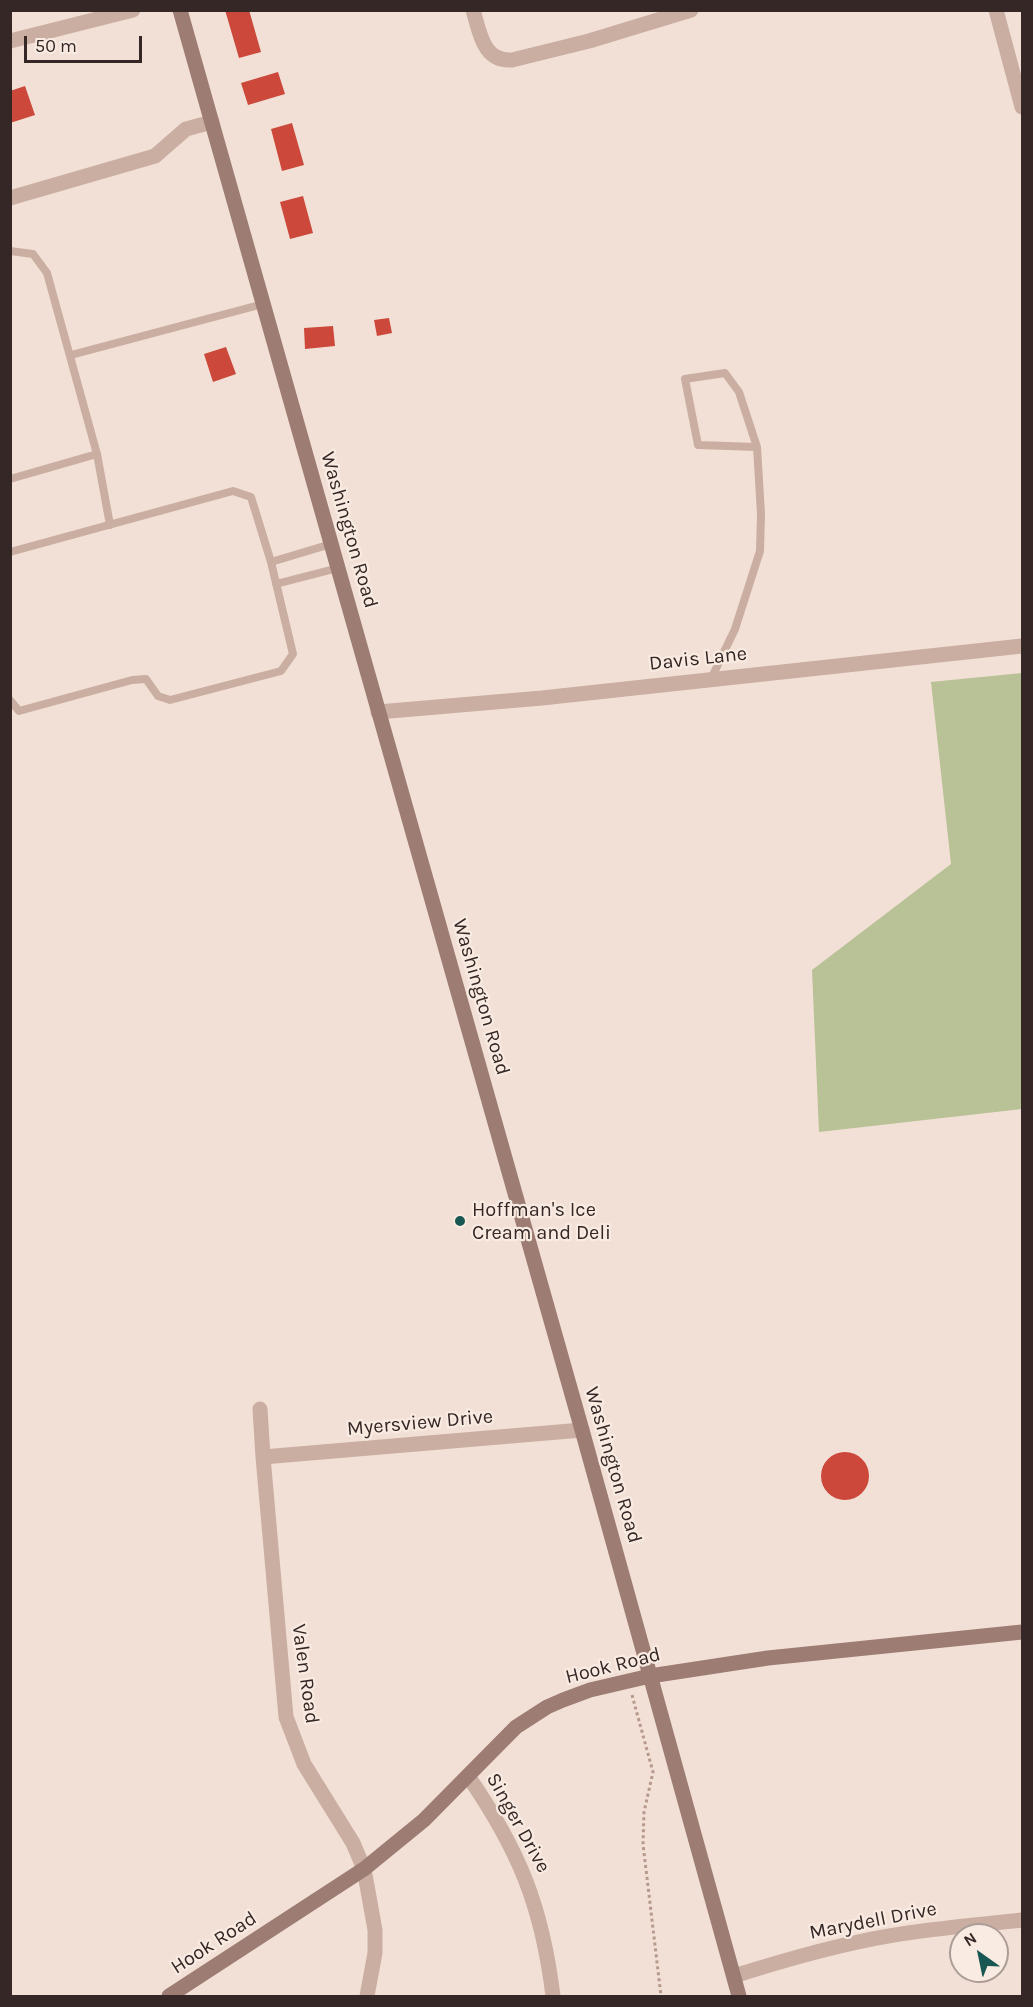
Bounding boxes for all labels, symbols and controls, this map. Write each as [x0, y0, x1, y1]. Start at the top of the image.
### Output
scale bar [27, 24, 146, 62]
text: 50 m [35, 35, 77, 57]
street label: Washington Road [315, 449, 383, 611]
street label: Davis Lane [648, 642, 748, 676]
street label: Washington Road [447, 916, 515, 1078]
place label: Hoffman's Ice Cream and Deli [472, 1198, 611, 1245]
marker: Hoffman's Ice Cream and Deli [453, 1214, 467, 1228]
street label: Washington Road [579, 1384, 647, 1546]
street label: Myersview Drive [346, 1405, 494, 1441]
street label: Valen Road [286, 1623, 324, 1725]
street label: Hook Road [563, 1643, 663, 1689]
street label: Singer Drive [481, 1769, 555, 1877]
street label: Marydell Drive [807, 1897, 939, 1945]
street label: Hook Road [167, 1906, 261, 1980]
north arrow [949, 1923, 1009, 1983]
text: N [960, 1928, 980, 1950]

